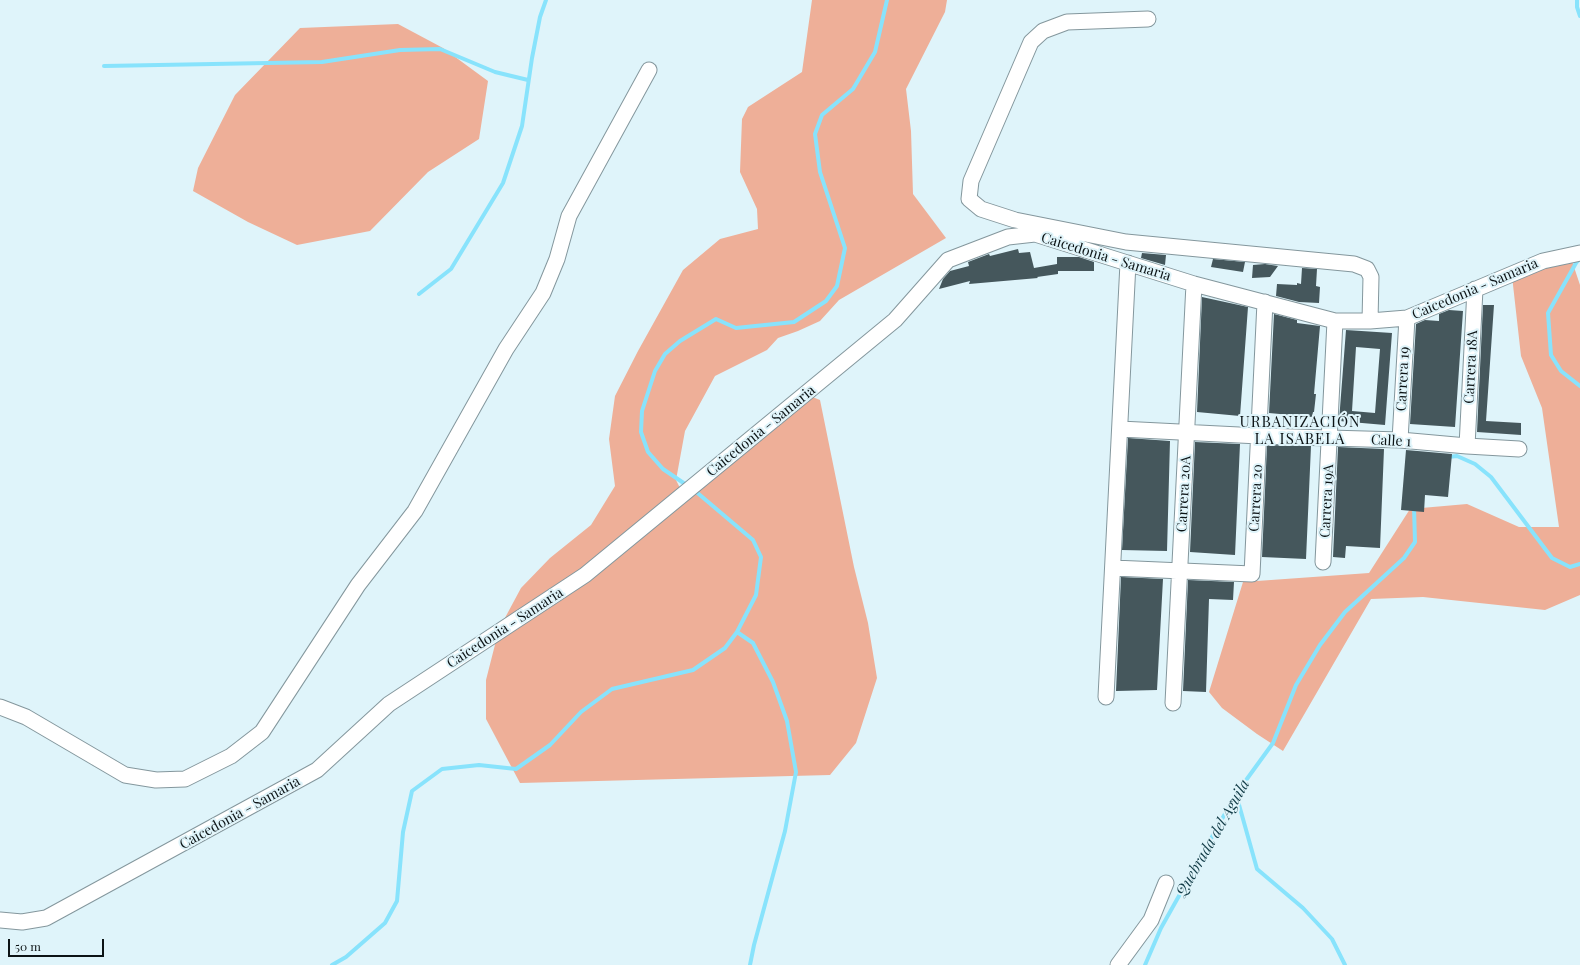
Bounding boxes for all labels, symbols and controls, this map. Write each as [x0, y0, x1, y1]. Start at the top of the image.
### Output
street label: Caicedonia - Samaria [1039, 229, 1173, 285]
street label: Caicedonia - Samaria [1410, 255, 1540, 323]
street label: Carrera 18A [1461, 330, 1481, 404]
street label: Carrera 19 [1393, 346, 1413, 412]
street label: Caicedonia - Samaria [703, 382, 819, 480]
district label: URBANIZACIÓN LA ISABELA [1239, 413, 1361, 448]
street label: Calle 1 [1370, 432, 1412, 450]
street label: Carrera 20A [1174, 455, 1194, 533]
street label: Carrera 20 [1246, 464, 1266, 532]
street label: Carrera 19A [1317, 464, 1337, 538]
street label: Caicedonia - Samaria [444, 584, 566, 672]
street label: Caicedonia - Samaria [177, 773, 303, 853]
water label: Quebrada del Aguila [1172, 776, 1254, 900]
scale bar [10, 931, 106, 957]
text: 50 m [15, 938, 41, 954]

